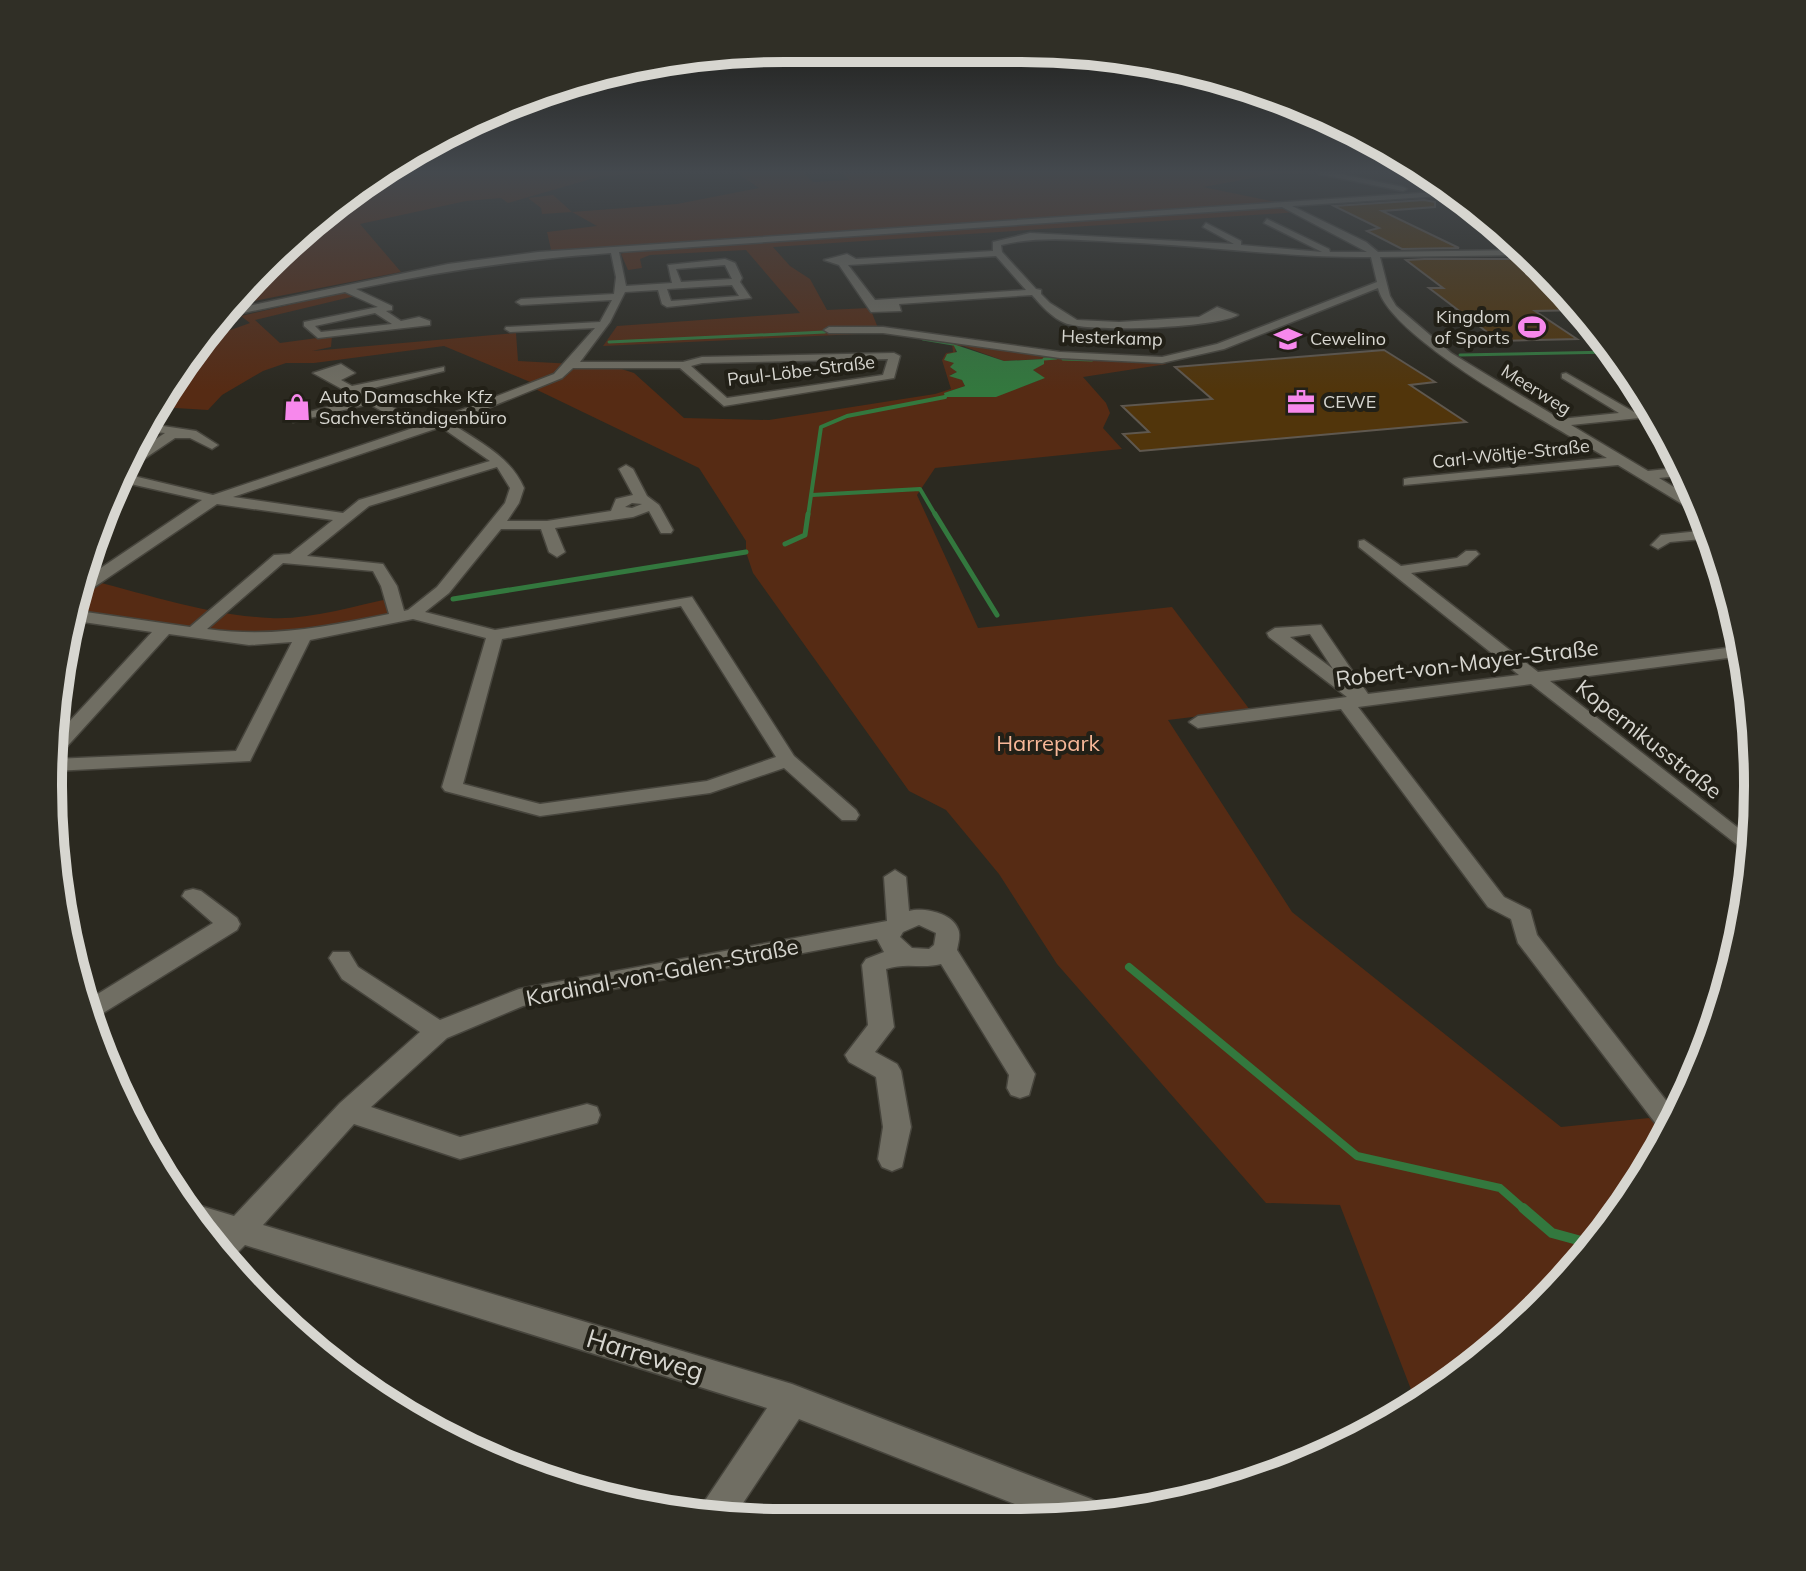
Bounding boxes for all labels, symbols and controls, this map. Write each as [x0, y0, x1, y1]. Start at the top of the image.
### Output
place label: Kingdom of Sports [1435, 305, 1510, 349]
sports icon: Kingdom of Sports [1517, 312, 1547, 342]
street label: Hesterkamp [1061, 324, 1163, 351]
school or university icon: Cewelino [1273, 324, 1303, 354]
place label: Cewelino [1310, 327, 1386, 350]
street label: Paul-Löbe-Straße [726, 350, 876, 391]
street label: Meerweg [1497, 359, 1576, 420]
place label: Auto Damaschke Kfz Sachverständigenbüro [319, 385, 507, 429]
office icon: CEWE [1286, 387, 1316, 417]
place label: CEWE [1323, 390, 1376, 413]
shop icon: Auto Damaschke Kfz Sachverständigenbüro [282, 392, 312, 422]
street label: Carl-Wöltje-Straße [1431, 434, 1591, 473]
street label: Robert-von-Mayer-Straße [1334, 633, 1600, 693]
street label: Kopernikusstraße [1570, 673, 1728, 805]
park label: Harrepark [996, 729, 1100, 757]
street label: Kardinal-von-Galen-Straße [523, 932, 801, 1012]
street label: Harreweg [583, 1321, 708, 1388]

